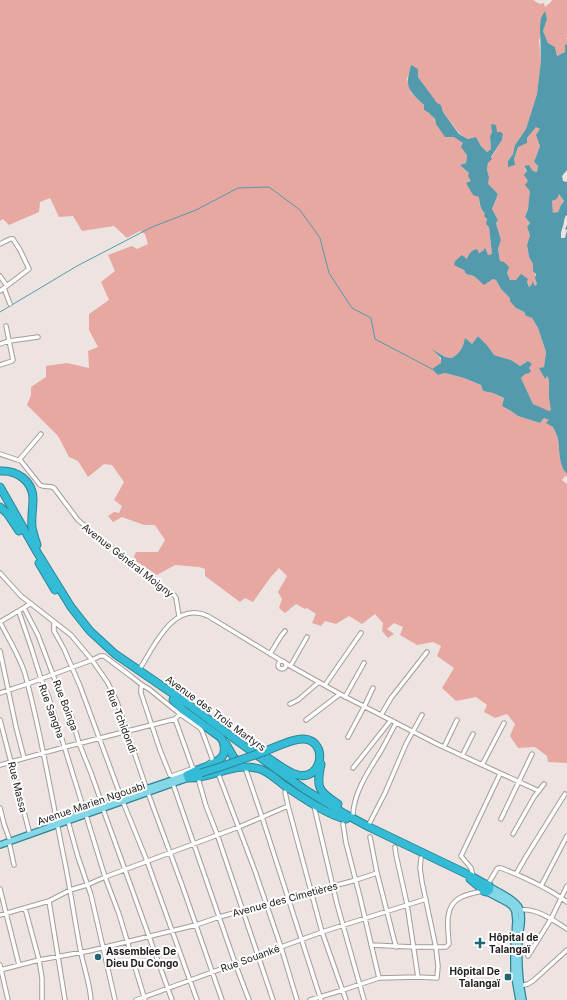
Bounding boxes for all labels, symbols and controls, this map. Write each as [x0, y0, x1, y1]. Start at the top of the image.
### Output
street label: Avenue Général Moigny [80, 521, 176, 600]
street label: Avenue des Trois Martyrs [164, 673, 268, 753]
street label: Rue Boinga [51, 678, 81, 732]
street label: Rue Sangha [37, 682, 67, 740]
street label: Rue Tchidondi [104, 687, 140, 755]
street label: Rue Massa [6, 760, 30, 814]
street label: Avenue Marien Ngouabi [36, 779, 146, 827]
street label: Avenue des Cimetières [231, 879, 339, 919]
place label: Hôpital de Talangaï [489, 931, 539, 956]
marker: Hôpital de Talangaï [474, 937, 486, 949]
street label: Rue Souanké [219, 942, 281, 974]
place label: Assemblee De Dieu Du Congo [106, 945, 179, 970]
marker: Assemblee De Dieu Du Congo [93, 952, 103, 962]
place label: Hôpital De Talangaï [450, 965, 501, 990]
marker: Hôpital De Talangaï [503, 972, 513, 982]

